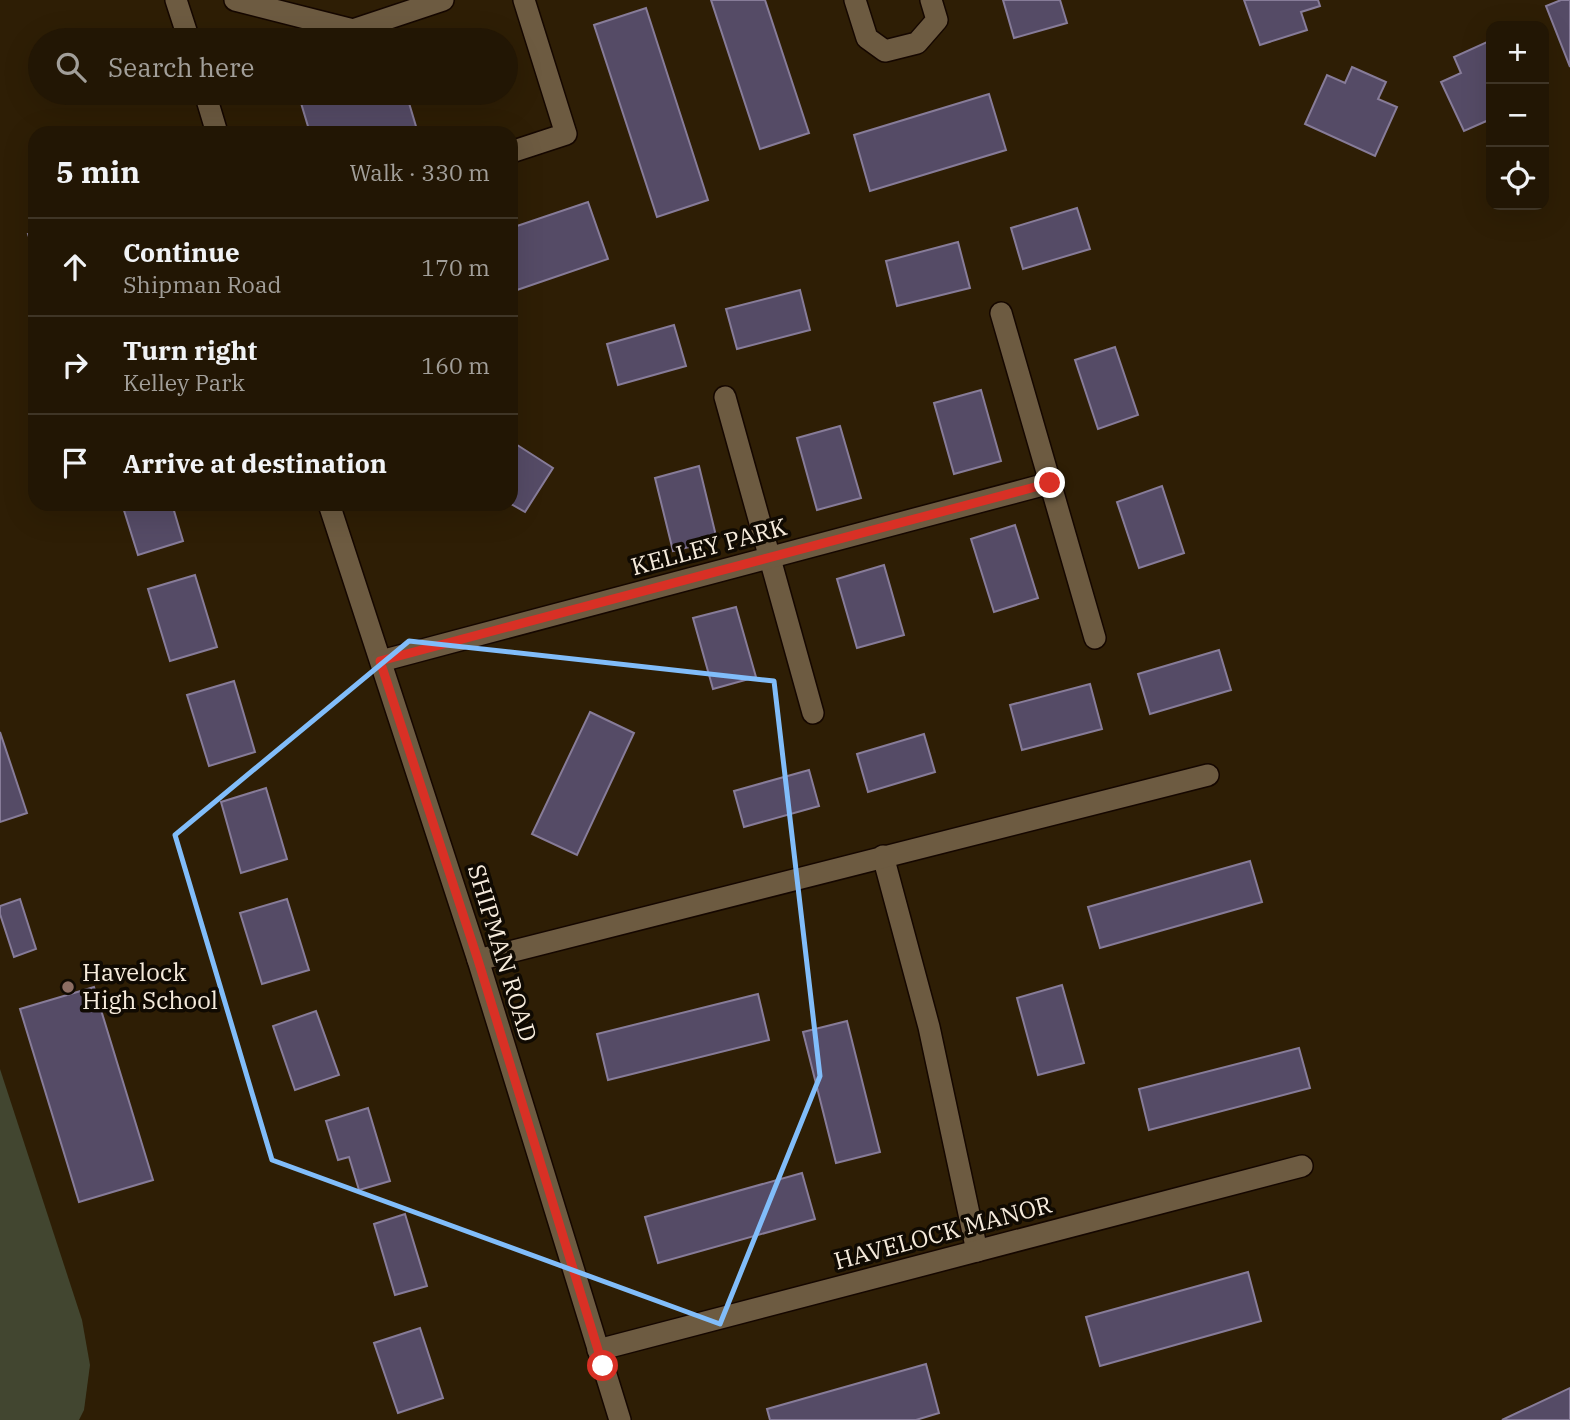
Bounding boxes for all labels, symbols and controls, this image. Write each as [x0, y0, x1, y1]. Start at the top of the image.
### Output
map controls [1486, 21, 1549, 210]
button: + [1486, 21, 1549, 84]
search box [28, 28, 518, 105]
icon: search [52, 48, 90, 86]
text: Search here [108, 50, 254, 84]
button: − [1486, 84, 1549, 147]
button: locate [1486, 147, 1549, 210]
text: 5 min [56, 152, 140, 191]
text: Walk · 330 m [349, 157, 490, 187]
text: Continue [123, 235, 240, 269]
icon: ahead [56, 248, 94, 286]
text: 170 m [421, 252, 490, 282]
text: Shipman Road [123, 269, 282, 299]
text: Turn right [123, 333, 257, 367]
icon: right [56, 346, 94, 384]
text: 160 m [421, 350, 490, 380]
text: Kelley Park [123, 367, 245, 397]
icon: arrive [56, 444, 94, 482]
text: Arrive at destination [123, 446, 387, 480]
route end [1034, 467, 1065, 498]
street label: KELLEY PARK [627, 510, 790, 582]
street label: SHIPMAN ROAD [461, 860, 545, 1045]
place label: Havelock High School [82, 956, 218, 1016]
marker: Havelock High School [60, 979, 76, 995]
street label: HAVELOCK MANOR [830, 1188, 1055, 1277]
route start [587, 1350, 618, 1381]

